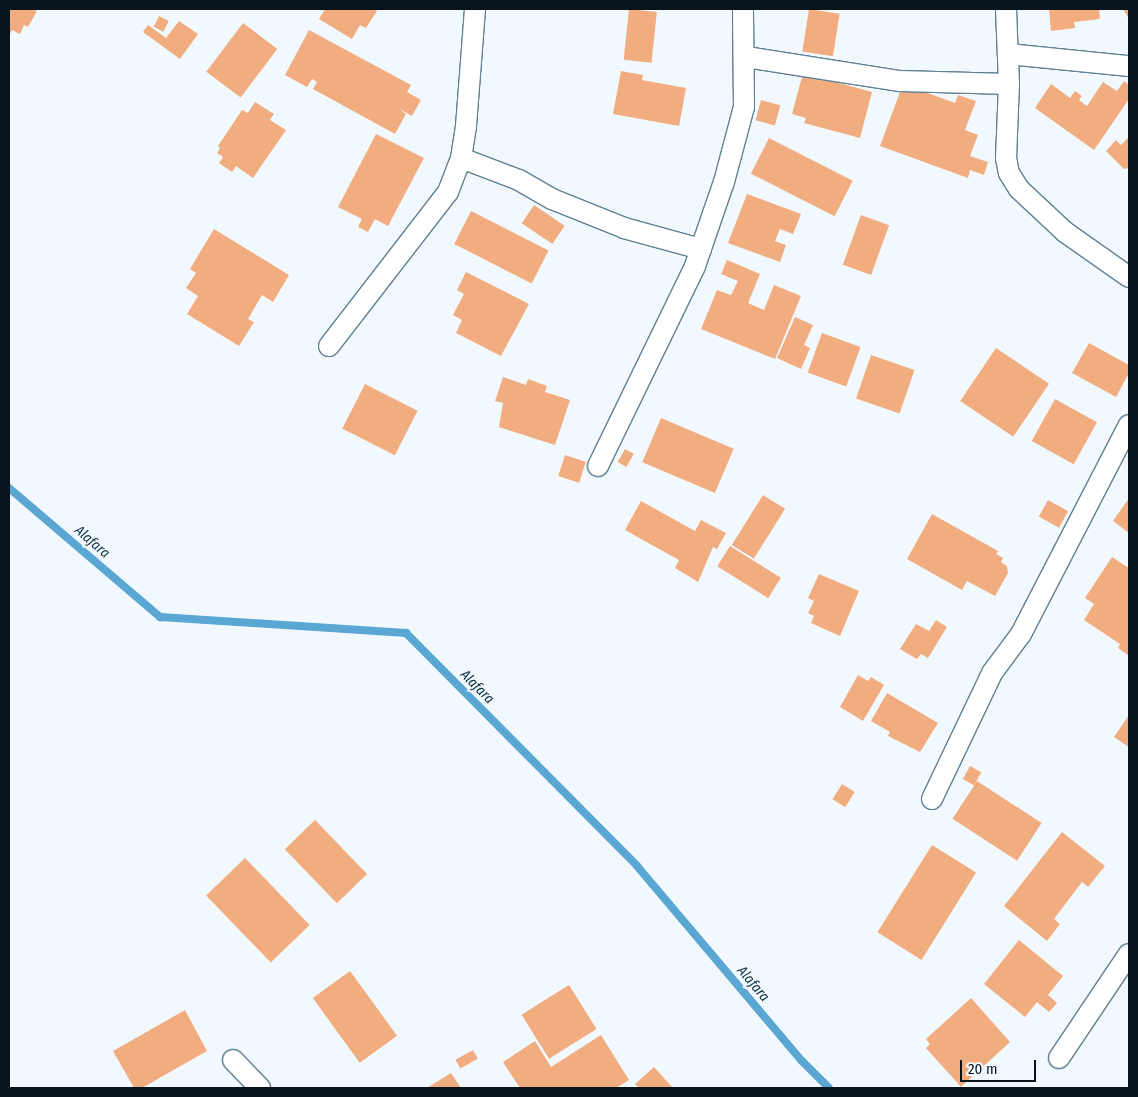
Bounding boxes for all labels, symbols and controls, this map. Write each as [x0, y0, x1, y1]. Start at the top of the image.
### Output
water label: Alafara [71, 522, 113, 562]
water label: Alafara [457, 667, 497, 707]
water label: Alafara [733, 963, 773, 1005]
scale bar [963, 1050, 1039, 1082]
text: 20 m [968, 1060, 998, 1078]

